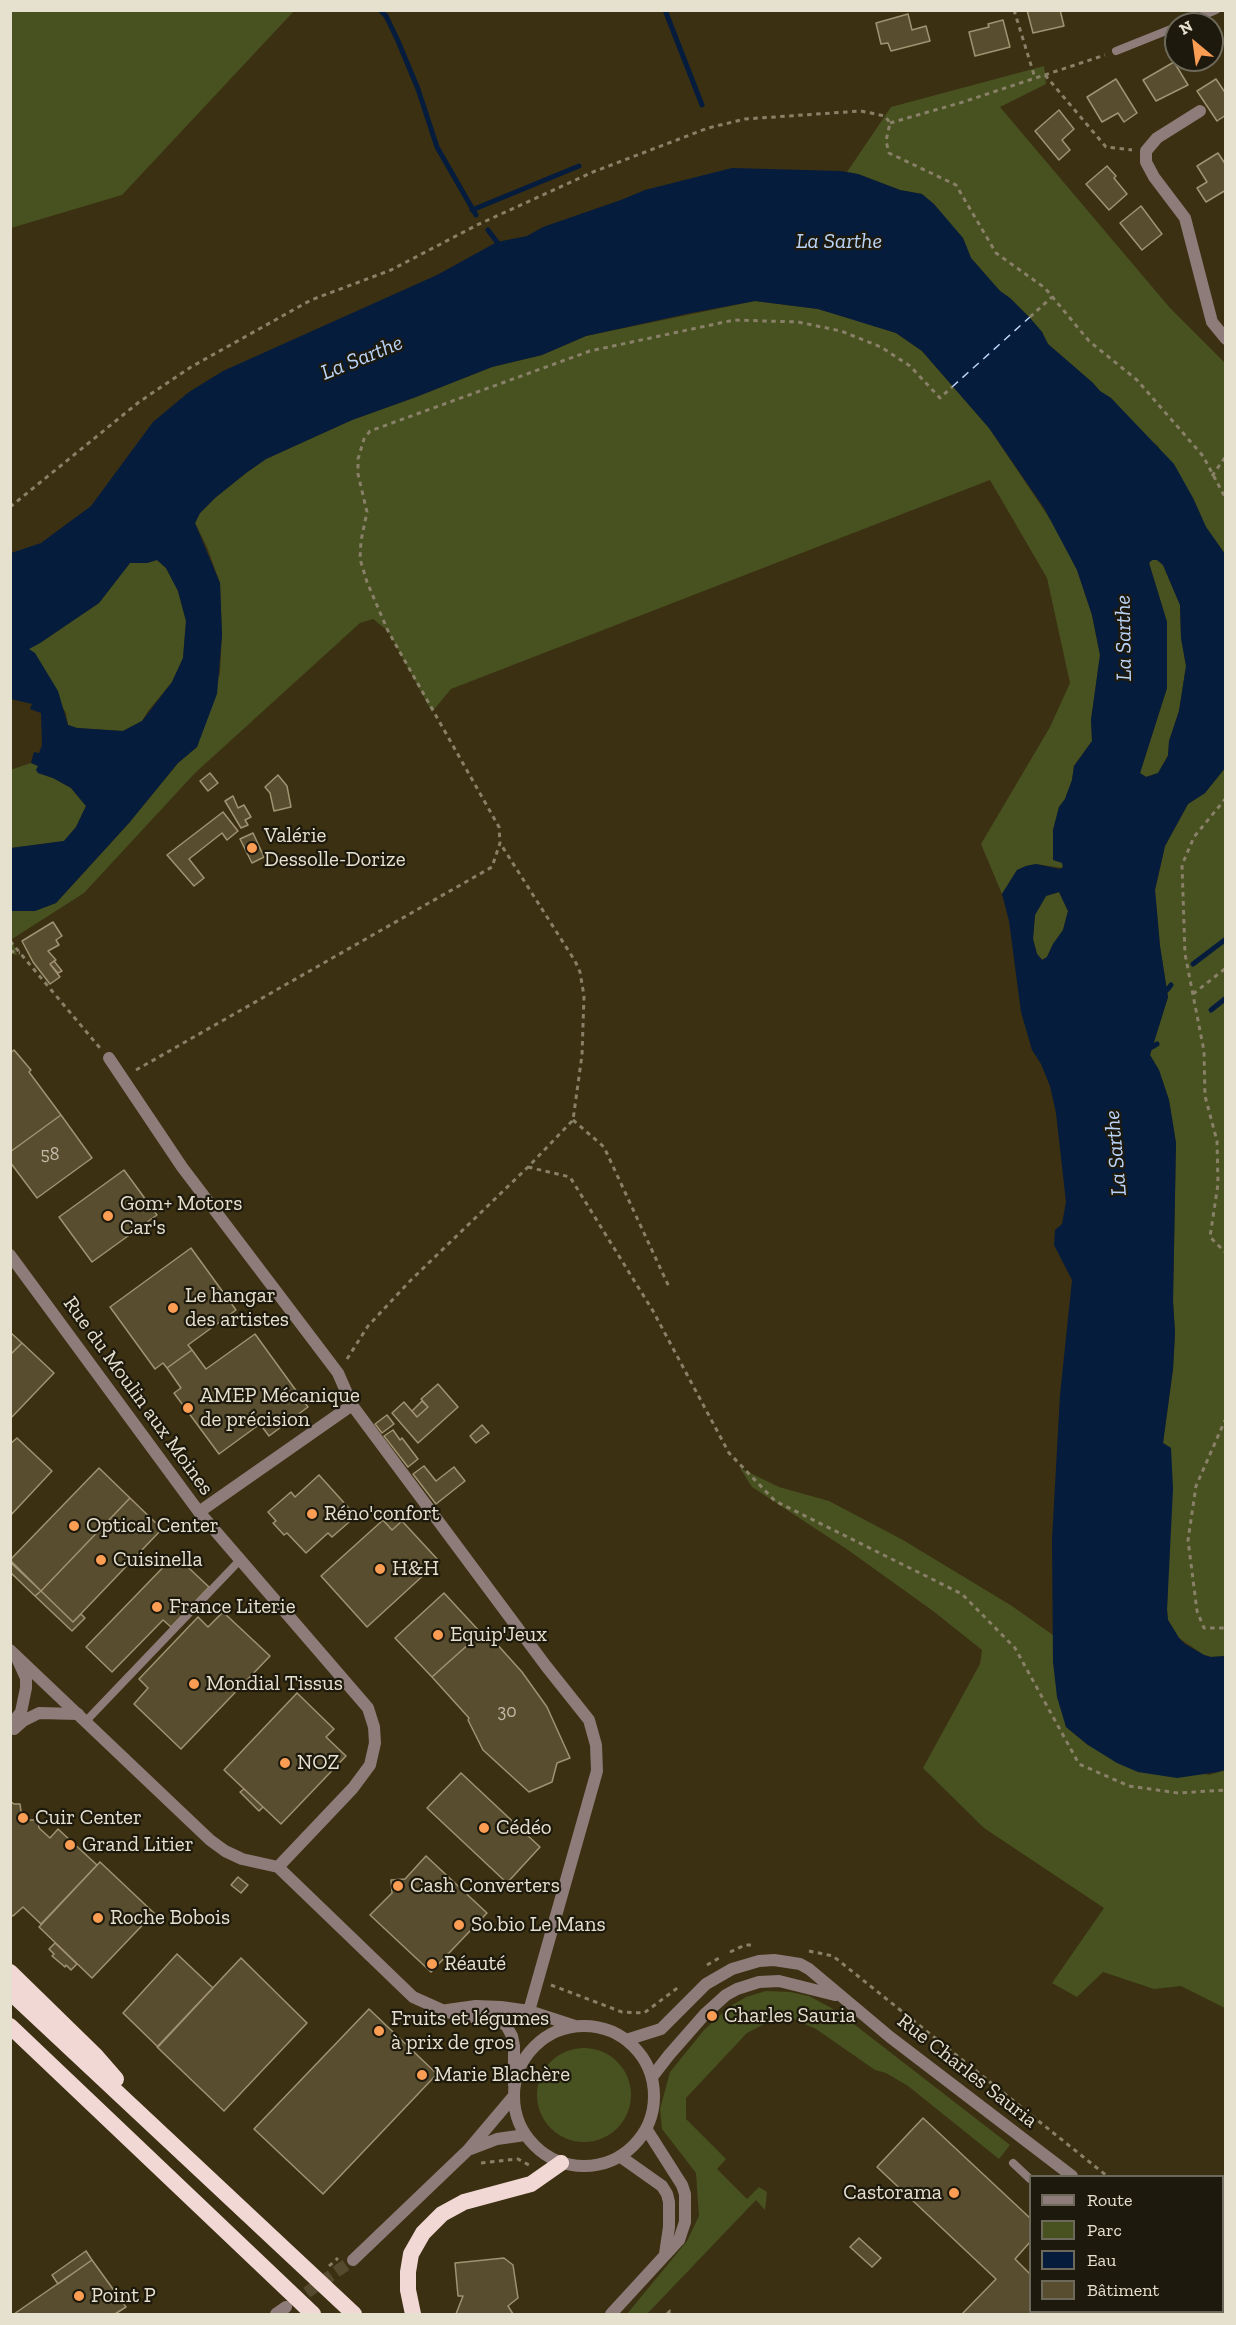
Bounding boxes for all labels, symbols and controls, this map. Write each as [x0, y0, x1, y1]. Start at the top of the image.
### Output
north arrow [1164, 12, 1224, 72]
text: N [1176, 16, 1196, 39]
water label: La Sarthe [796, 229, 882, 255]
water label: La Sarthe [317, 330, 407, 386]
water label: La Sarthe [1110, 595, 1138, 681]
place label: Valérie Dessolle-Dorize [264, 823, 406, 873]
marker: Valérie Dessolle-Dorize [245, 841, 259, 855]
water label: La Sarthe [1099, 1109, 1133, 1197]
house number: 58 [41, 1144, 59, 1166]
place label: Gom+ Motors Car's [120, 1191, 242, 1241]
marker: Gom+ Motors Car's [101, 1209, 115, 1223]
place label: Le hangar des artistes [185, 1283, 289, 1333]
street label: Rue du Moulin aux Moines [57, 1292, 219, 1500]
marker: Le hangar des artistes [166, 1301, 180, 1315]
place label: AMEP Mécanique de précision [200, 1383, 360, 1433]
marker: AMEP Mécanique de précision [181, 1401, 195, 1415]
place label: Réno'confort [324, 1501, 439, 1527]
marker: Réno'confort [305, 1507, 319, 1521]
place label: Optical Center [86, 1513, 219, 1539]
marker: Optical Center [67, 1519, 81, 1533]
place label: Cuisinella [113, 1547, 203, 1573]
marker: Cuisinella [94, 1553, 108, 1567]
place label: H&H [392, 1556, 439, 1582]
marker: H&H [373, 1562, 387, 1576]
place label: France Literie [169, 1594, 296, 1620]
marker: France Literie [150, 1600, 164, 1614]
place label: Equip'Jeux [450, 1622, 547, 1648]
marker: Equip'Jeux [431, 1628, 445, 1642]
place label: Mondial Tissus [206, 1671, 343, 1697]
marker: Mondial Tissus [187, 1677, 201, 1691]
house number: 30 [497, 1701, 517, 1723]
place label: NOZ [297, 1750, 340, 1776]
marker: NOZ [278, 1756, 292, 1770]
place label: Cuir Center [35, 1805, 142, 1831]
marker: Cuir Center [16, 1811, 30, 1825]
place label: Cédéo [496, 1815, 552, 1841]
marker: Cédéo [477, 1821, 491, 1835]
place label: Grand Litier [82, 1832, 193, 1858]
marker: Grand Litier [63, 1838, 77, 1852]
place label: Cash Converters [410, 1873, 560, 1899]
marker: Cash Converters [391, 1879, 405, 1893]
place label: Roche Bobois [110, 1905, 230, 1931]
marker: Roche Bobois [91, 1911, 105, 1925]
place label: So.bio Le Mans [471, 1912, 606, 1938]
marker: So.bio Le Mans [452, 1918, 466, 1932]
place label: Réauté [444, 1951, 506, 1977]
marker: Réauté [425, 1957, 439, 1971]
place label: Charles Sauria [724, 2003, 856, 2029]
place label: Fruits et légumes à prix de gros [391, 2006, 549, 2056]
street label: Rue Charles Sauria [892, 2008, 1042, 2134]
marker: Charles Sauria [705, 2009, 719, 2023]
marker: Fruits et légumes à prix de gros [372, 2024, 386, 2038]
place label: Marie Blachère [434, 2062, 570, 2088]
marker: Marie Blachère [415, 2068, 429, 2082]
legend [1029, 2175, 1224, 2313]
place label: Castorama [843, 2180, 942, 2206]
marker: Castorama [947, 2186, 961, 2200]
text: Route [1087, 2189, 1132, 2211]
text: Parc [1087, 2219, 1122, 2241]
text: Eau [1087, 2249, 1116, 2271]
text: Bâtiment [1087, 2279, 1159, 2301]
place label: Point P [91, 2283, 156, 2309]
marker: Point P [72, 2289, 86, 2303]

